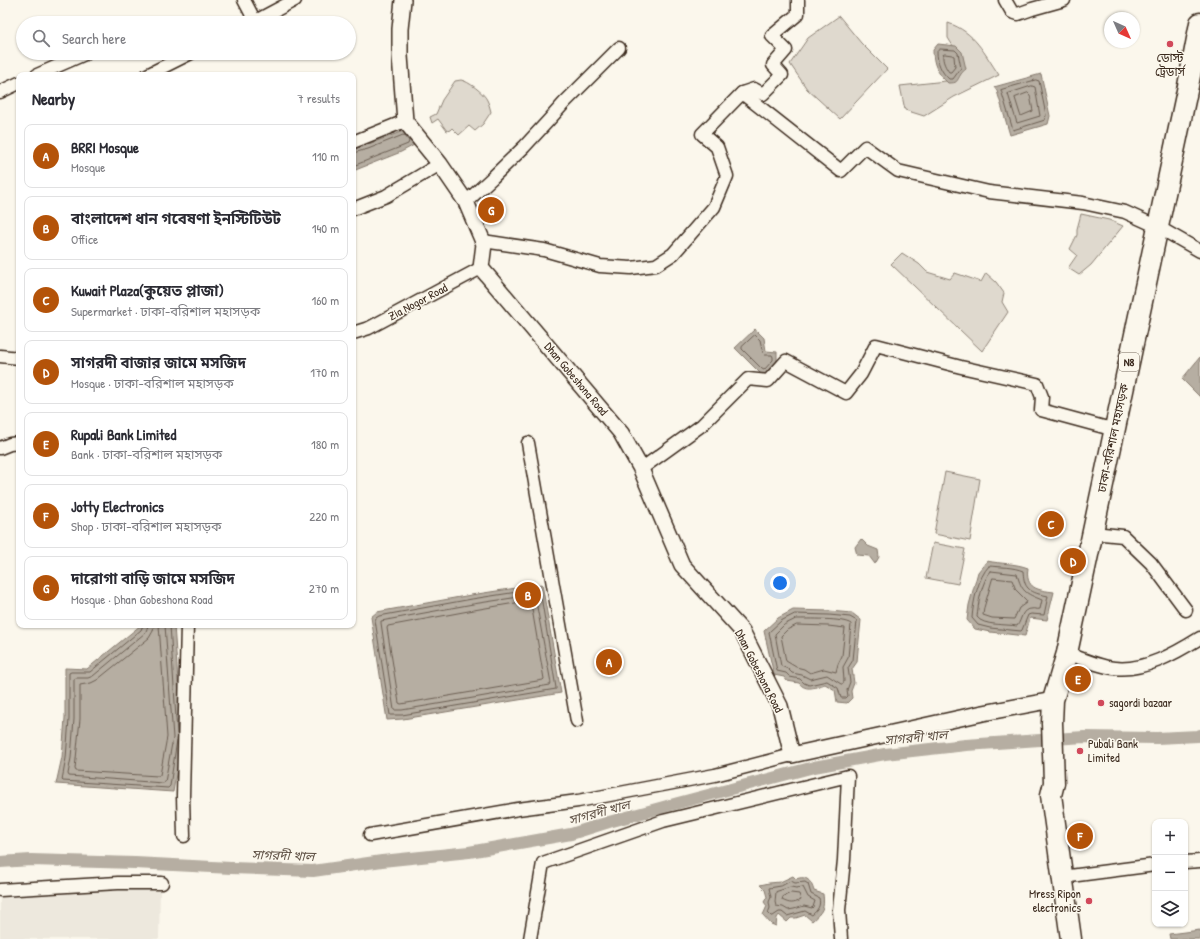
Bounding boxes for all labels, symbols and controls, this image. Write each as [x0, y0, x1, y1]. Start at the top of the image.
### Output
north arrow [1104, 12, 1140, 48]
search box [16, 16, 356, 60]
icon: search [30, 27, 52, 49]
text: Search here [62, 28, 126, 49]
marker: ডোস্ট ট্রেডার্স [1165, 39, 1175, 49]
place label: ডোস্ট ট্রেডার্স [1155, 49, 1186, 80]
text: Nearby [32, 87, 75, 110]
text: 7 results [297, 89, 340, 107]
text: BRRI Mosque [71, 137, 139, 158]
text: A [43, 147, 49, 165]
text: 110 m [312, 147, 339, 165]
text: Mosque [71, 158, 105, 176]
pin: G [478, 195, 504, 225]
text: বাংলাদেশ ধান গবেষণা ইনস্টিটিউট [71, 208, 281, 229]
text: B [43, 219, 49, 237]
text: 140 m [312, 219, 339, 237]
text: Office [71, 230, 98, 248]
street label: Zia Nogor Road [385, 279, 451, 324]
text: Kuwait Plaza(কুয়েত প্লাজা) [71, 280, 224, 301]
text: C [42, 291, 50, 309]
text: 160 m [311, 291, 339, 309]
text: Supermarket · ঢাকা-বরিশাল মহাসড়ক [71, 302, 260, 320]
street label: Dhan Gobeshona Road [541, 338, 612, 419]
text: সাগরদী বাজার জামে মসজিদ [71, 352, 246, 373]
road number: N8 [1119, 353, 1139, 371]
text: D [43, 363, 49, 381]
text: 170 m [310, 363, 339, 381]
text: Mosque · ঢাকা-বরিশাল মহাসড়ক [71, 374, 234, 392]
street label: ঢাকা-বরিশাল মহাসড়ক [1092, 382, 1132, 495]
text: Rupali Bank Limited [71, 424, 176, 445]
text: E [43, 435, 49, 453]
text: 180 m [311, 435, 339, 453]
text: Bank · ঢাকা-বরিশাল মহাসড়ক [71, 445, 222, 463]
text: Jotty Electronics [71, 496, 164, 517]
text: F [44, 507, 48, 525]
text: 220 m [309, 507, 339, 525]
pin: C [1038, 509, 1064, 539]
text: Shop · ঢাকা-বরিশাল মহাসড়ক [71, 517, 222, 535]
pin: D [1060, 546, 1086, 576]
text: দারোগা বাড়ি জামে মসজিদ [71, 568, 235, 589]
your location [770, 573, 790, 593]
text: G [43, 579, 49, 597]
text: 270 m [309, 579, 339, 597]
pin: B [515, 580, 541, 610]
text: Mosque · Dhan Gobeshona Road [71, 590, 213, 608]
street label: Dhan Gobeshona Road [731, 626, 788, 715]
pin: A [596, 647, 622, 677]
pin: E [1065, 664, 1091, 694]
place label: sagordi bazaar [1109, 694, 1172, 711]
marker: sagordi bazaar [1096, 698, 1106, 708]
water label: সাগরদী খাল [884, 725, 951, 749]
place label: Pubali Bank Limited [1088, 735, 1138, 766]
marker: Pubali Bank Limited [1075, 746, 1085, 756]
water label: সাগরদী খাল [566, 795, 634, 829]
map controls [1152, 819, 1188, 927]
button: + [1152, 819, 1188, 855]
pin: F [1067, 821, 1093, 851]
water label: সাগরদী খাল [251, 845, 317, 865]
button: − [1152, 855, 1188, 891]
place label: Mress Ripon electronics [1029, 885, 1081, 916]
button: layers [1152, 891, 1188, 927]
marker: Mress Ripon electronics [1084, 896, 1094, 906]

